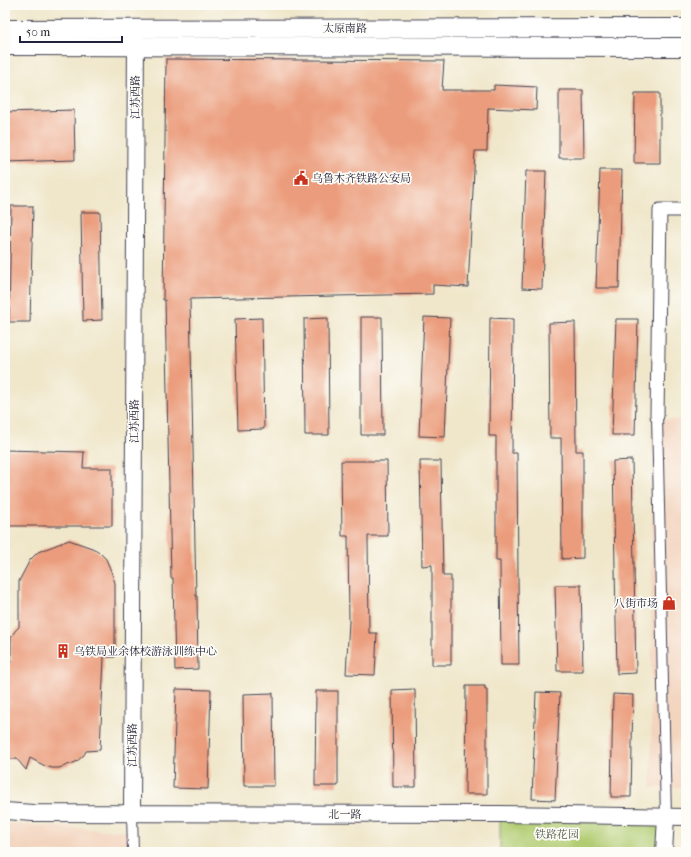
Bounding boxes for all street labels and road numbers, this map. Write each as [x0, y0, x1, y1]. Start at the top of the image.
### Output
street label: 太原南路 [323, 22, 367, 35]
street label: 江苏西路 [129, 75, 142, 119]
street label: 江苏西路 [128, 399, 141, 443]
street label: 江苏西路 [126, 723, 139, 767]
street label: 北一路 [329, 808, 362, 821]

